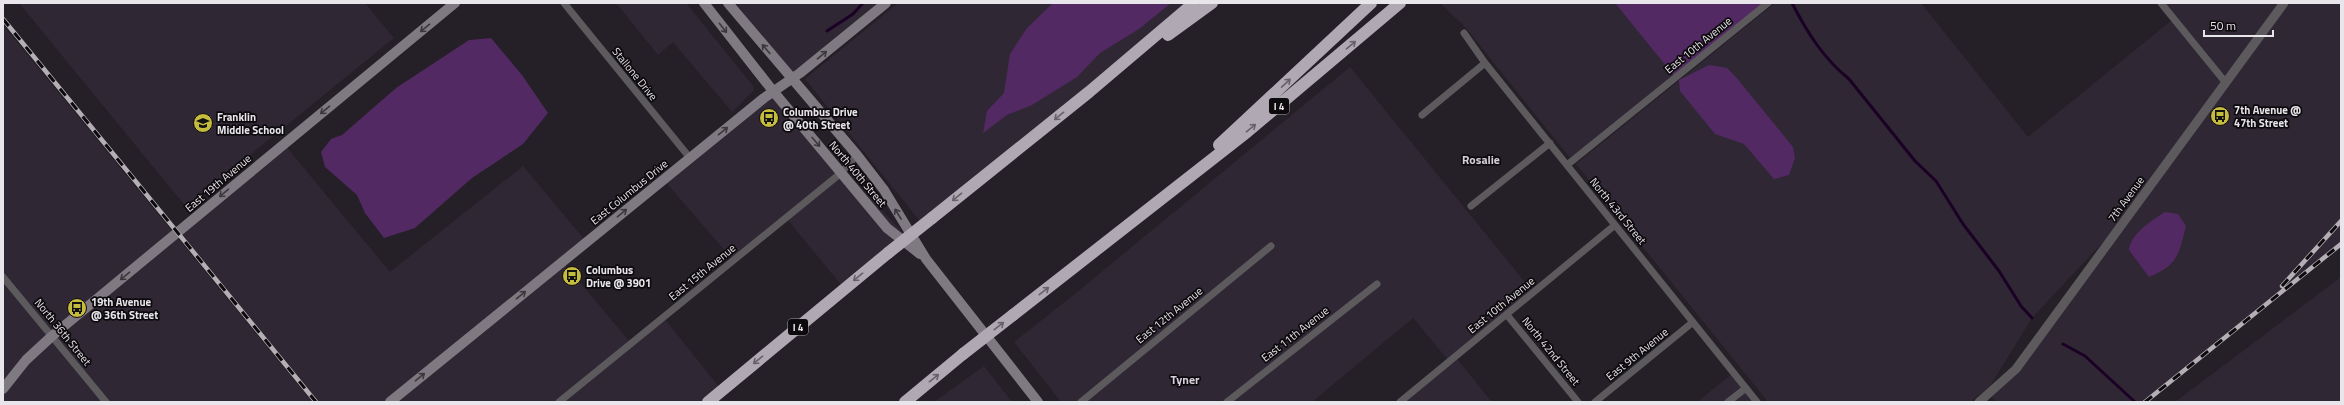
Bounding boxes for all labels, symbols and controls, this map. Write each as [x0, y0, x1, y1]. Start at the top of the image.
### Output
scale bar [2204, 12, 2273, 38]
street label: East 10th Avenue [1661, 13, 1735, 77]
text: 50 m [2210, 16, 2236, 35]
one-way arrow [719, 22, 728, 33]
one-way arrow [420, 23, 431, 32]
one-way arrow [1346, 41, 1357, 50]
street label: Stallone Drive [609, 44, 662, 104]
one-way arrow [762, 44, 771, 54]
one-way arrow [817, 51, 827, 60]
one-way arrow [1281, 78, 1291, 88]
road number: I 4 [1269, 98, 1289, 114]
place label: 7th Avenue @ 47th Street [2234, 102, 2301, 131]
place label: Columbus Drive @ 40th Street [783, 104, 858, 133]
bus stop icon: 7th Avenue @ 47th Street [2209, 105, 2231, 127]
one-way arrow [319, 106, 330, 115]
bus stop icon: Columbus Drive @ 40th Street [758, 107, 780, 129]
place label: Franklin Middle School [217, 109, 284, 138]
school or university icon: Franklin Middle School [192, 112, 214, 134]
one-way arrow [1053, 112, 1064, 121]
one-way arrow [1246, 124, 1257, 133]
one-way arrow [717, 127, 728, 136]
one-way arrow [812, 137, 821, 148]
street label: North 40th Street [825, 137, 891, 211]
street label: East 19th Avenue [181, 150, 255, 215]
district label: Rosalie [1462, 150, 1500, 169]
street label: East Columbus Drive [587, 155, 671, 228]
street label: 7th Avenue [2104, 173, 2148, 225]
street label: North 43rd Street [1586, 174, 1650, 248]
one-way arrow [219, 189, 230, 198]
one-way arrow [951, 193, 962, 202]
one-way arrow [617, 209, 627, 218]
one-way arrow [894, 209, 902, 220]
street label: East 15th Avenue [665, 240, 739, 304]
place label: Columbus Drive @ 3901 [586, 262, 651, 291]
bus stop icon: Columbus Drive @ 3901 [561, 265, 583, 287]
one-way arrow [119, 272, 130, 281]
one-way arrow [853, 273, 864, 282]
street label: East 10th Avenue [1464, 273, 1538, 337]
street label: East 12th Avenue [1132, 283, 1206, 347]
one-way arrow [1038, 287, 1049, 295]
one-way arrow [516, 291, 527, 300]
place label: 19th Avenue @ 36th Street [91, 294, 158, 323]
street label: North 36th Street [31, 295, 95, 369]
bus stop icon: 19th Avenue @ 36th Street [66, 297, 88, 319]
street label: East 11th Avenue [1258, 302, 1333, 366]
street label: North 42nd Street [1518, 313, 1584, 389]
road number: I 4 [788, 319, 808, 335]
one-way arrow [994, 322, 1005, 330]
street label: East 9th Avenue [1603, 324, 1672, 384]
one-way arrow [752, 356, 763, 364]
district label: Tyner [1171, 370, 1200, 389]
one-way arrow [415, 373, 426, 382]
one-way arrow [929, 374, 939, 383]

